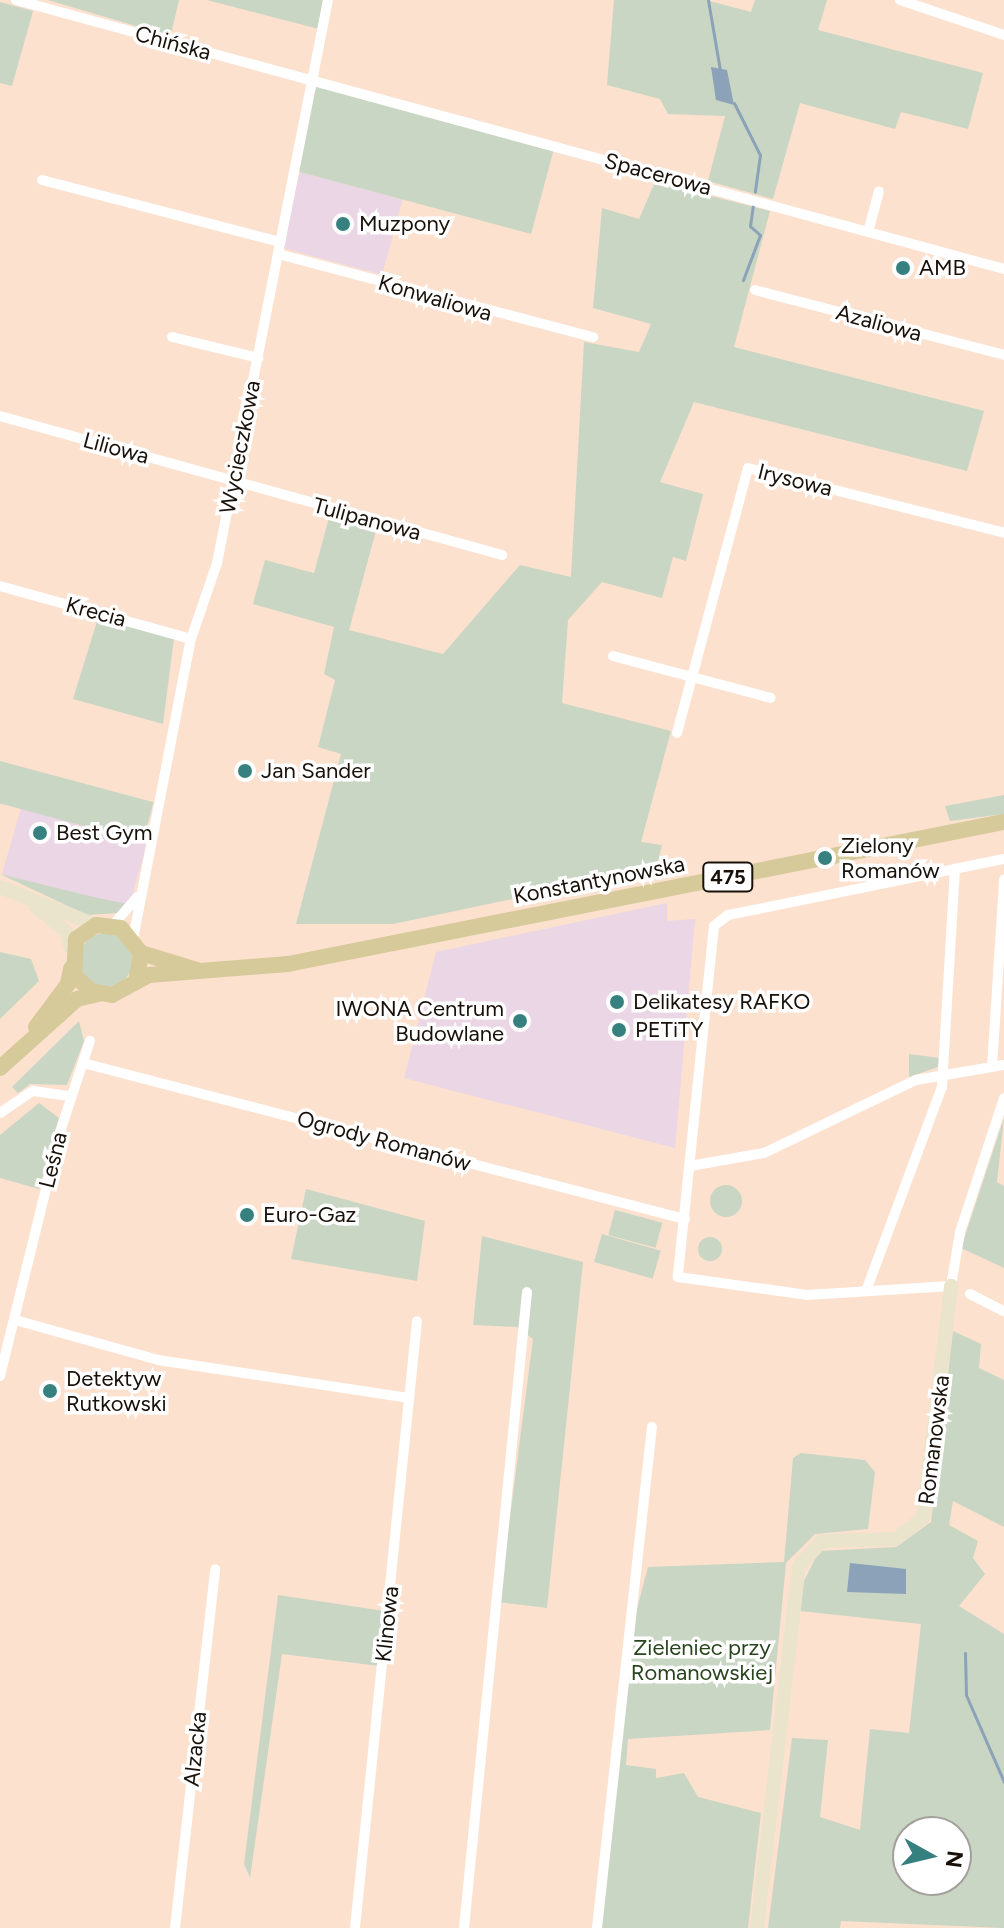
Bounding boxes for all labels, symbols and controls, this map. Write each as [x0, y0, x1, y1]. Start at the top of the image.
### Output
street label: Chińska [132, 20, 214, 66]
street label: Spacerowa [602, 147, 714, 201]
place label: Muzpony [359, 211, 450, 237]
marker: Muzpony [334, 215, 352, 233]
place label: AMB [919, 255, 966, 281]
marker: AMB [894, 259, 912, 277]
street label: Konwaliowa [375, 269, 495, 327]
street label: Azaliowa [833, 299, 925, 347]
street label: Wycieczkowa [214, 378, 266, 516]
street label: Liliowa [80, 427, 152, 469]
street label: Irysowa [755, 458, 835, 502]
street label: Tulipanowa [310, 492, 424, 546]
street label: Krecia [63, 591, 129, 633]
place label: Jan Sander [261, 758, 371, 784]
marker: Jan Sander [236, 762, 254, 780]
place label: Best Gym [56, 820, 152, 846]
marker: Best Gym [31, 824, 49, 842]
place label: Zielony Romanów [841, 832, 939, 884]
marker: Zielony Romanów [816, 849, 834, 867]
street label: Konstantynowska [511, 850, 687, 910]
road number: 475 [702, 861, 754, 893]
place label: Delikatesy RAFKO [633, 989, 810, 1015]
marker: Delikatesy RAFKO [608, 993, 626, 1011]
place label: IWONA Centrum Budowlane [336, 995, 504, 1046]
marker: IWONA Centrum Budowlane [511, 1012, 529, 1030]
place label: PETiTY [635, 1017, 703, 1043]
marker: PETiTY [610, 1021, 628, 1039]
street label: Ogrody Romanów [294, 1105, 474, 1177]
street label: Leśna [33, 1129, 73, 1191]
place label: Euro-Gaz [263, 1202, 356, 1228]
marker: Euro-Gaz [238, 1206, 256, 1224]
place label: Detektyw Rutkowski [66, 1365, 167, 1416]
street label: Romanowska [913, 1374, 955, 1506]
marker: Detektyw Rutkowski [41, 1382, 59, 1400]
street label: Klinowa [370, 1585, 404, 1663]
park label: Zieleniec przy Romanowskiej [631, 1634, 773, 1686]
street label: Alzacka [178, 1710, 212, 1788]
north arrow [892, 1816, 972, 1896]
text: N [940, 1849, 969, 1869]

